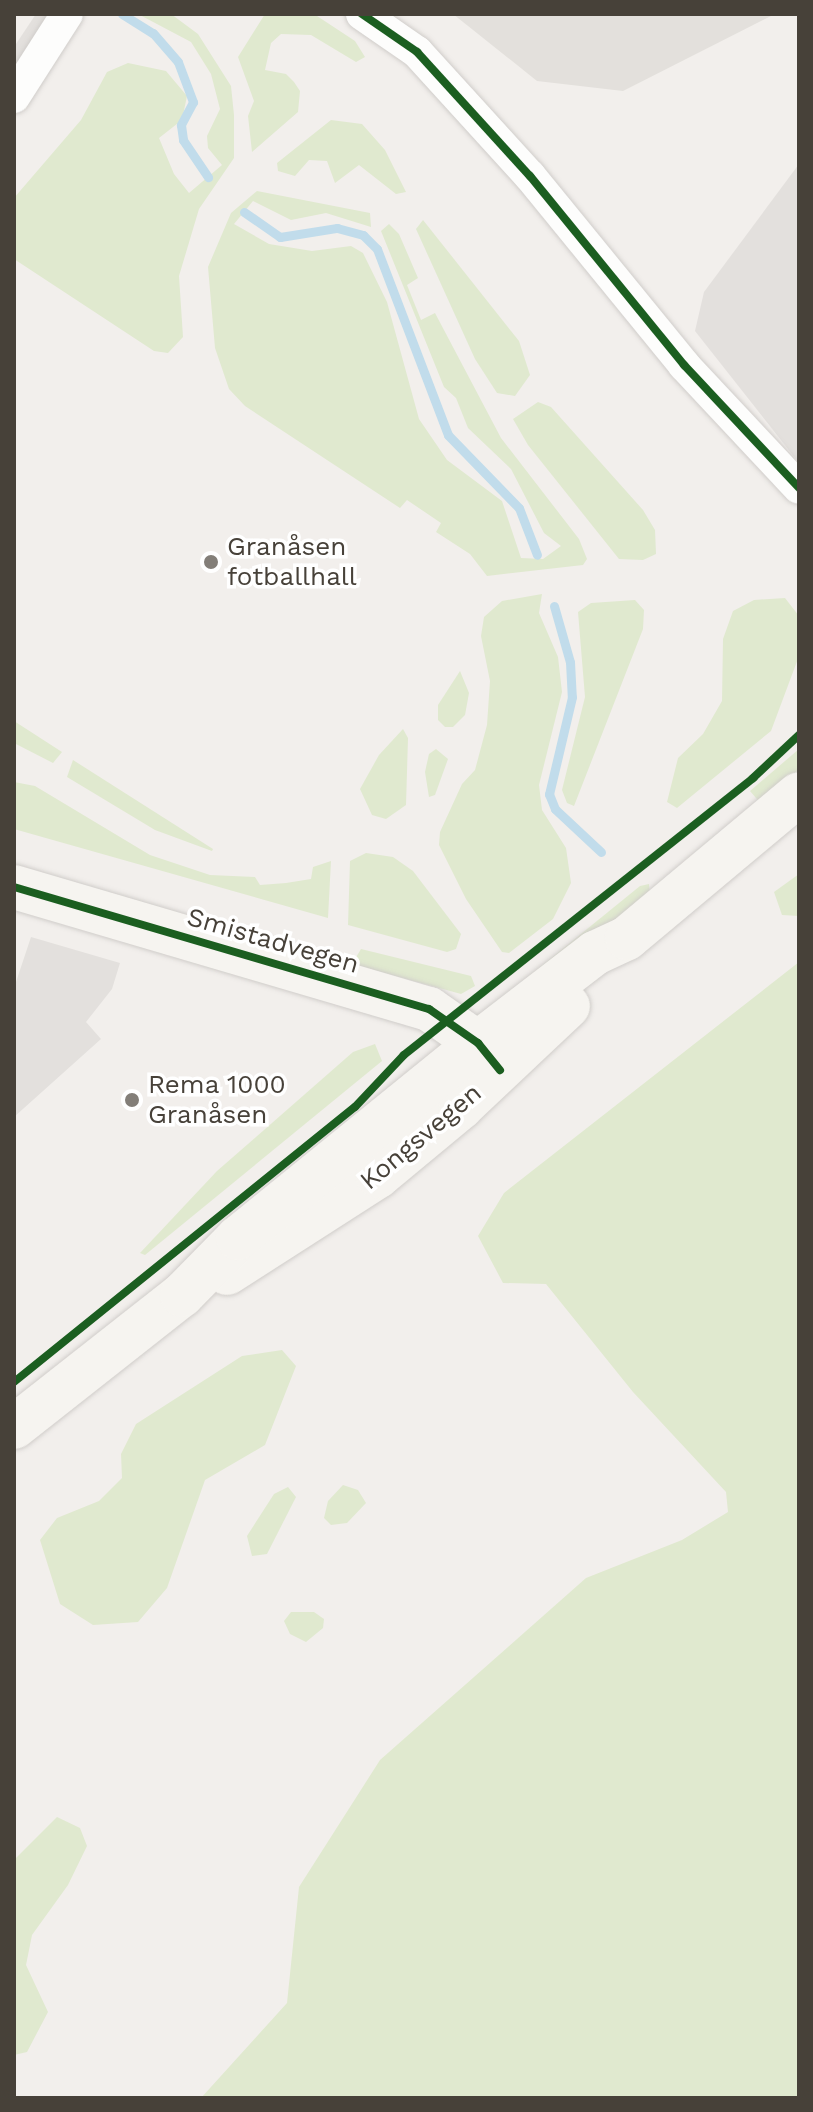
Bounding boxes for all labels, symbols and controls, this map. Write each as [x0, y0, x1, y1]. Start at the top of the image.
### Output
place label: Granåsen fotballhall [227, 531, 357, 592]
marker: Granåsen fotballhall [202, 553, 220, 571]
street label: Smistadvegen [183, 902, 363, 980]
place label: Rema 1000 Granåsen [148, 1069, 287, 1130]
street label: Kongsvegen [354, 1077, 488, 1197]
marker: Rema 1000 Granåsen [123, 1091, 141, 1109]

